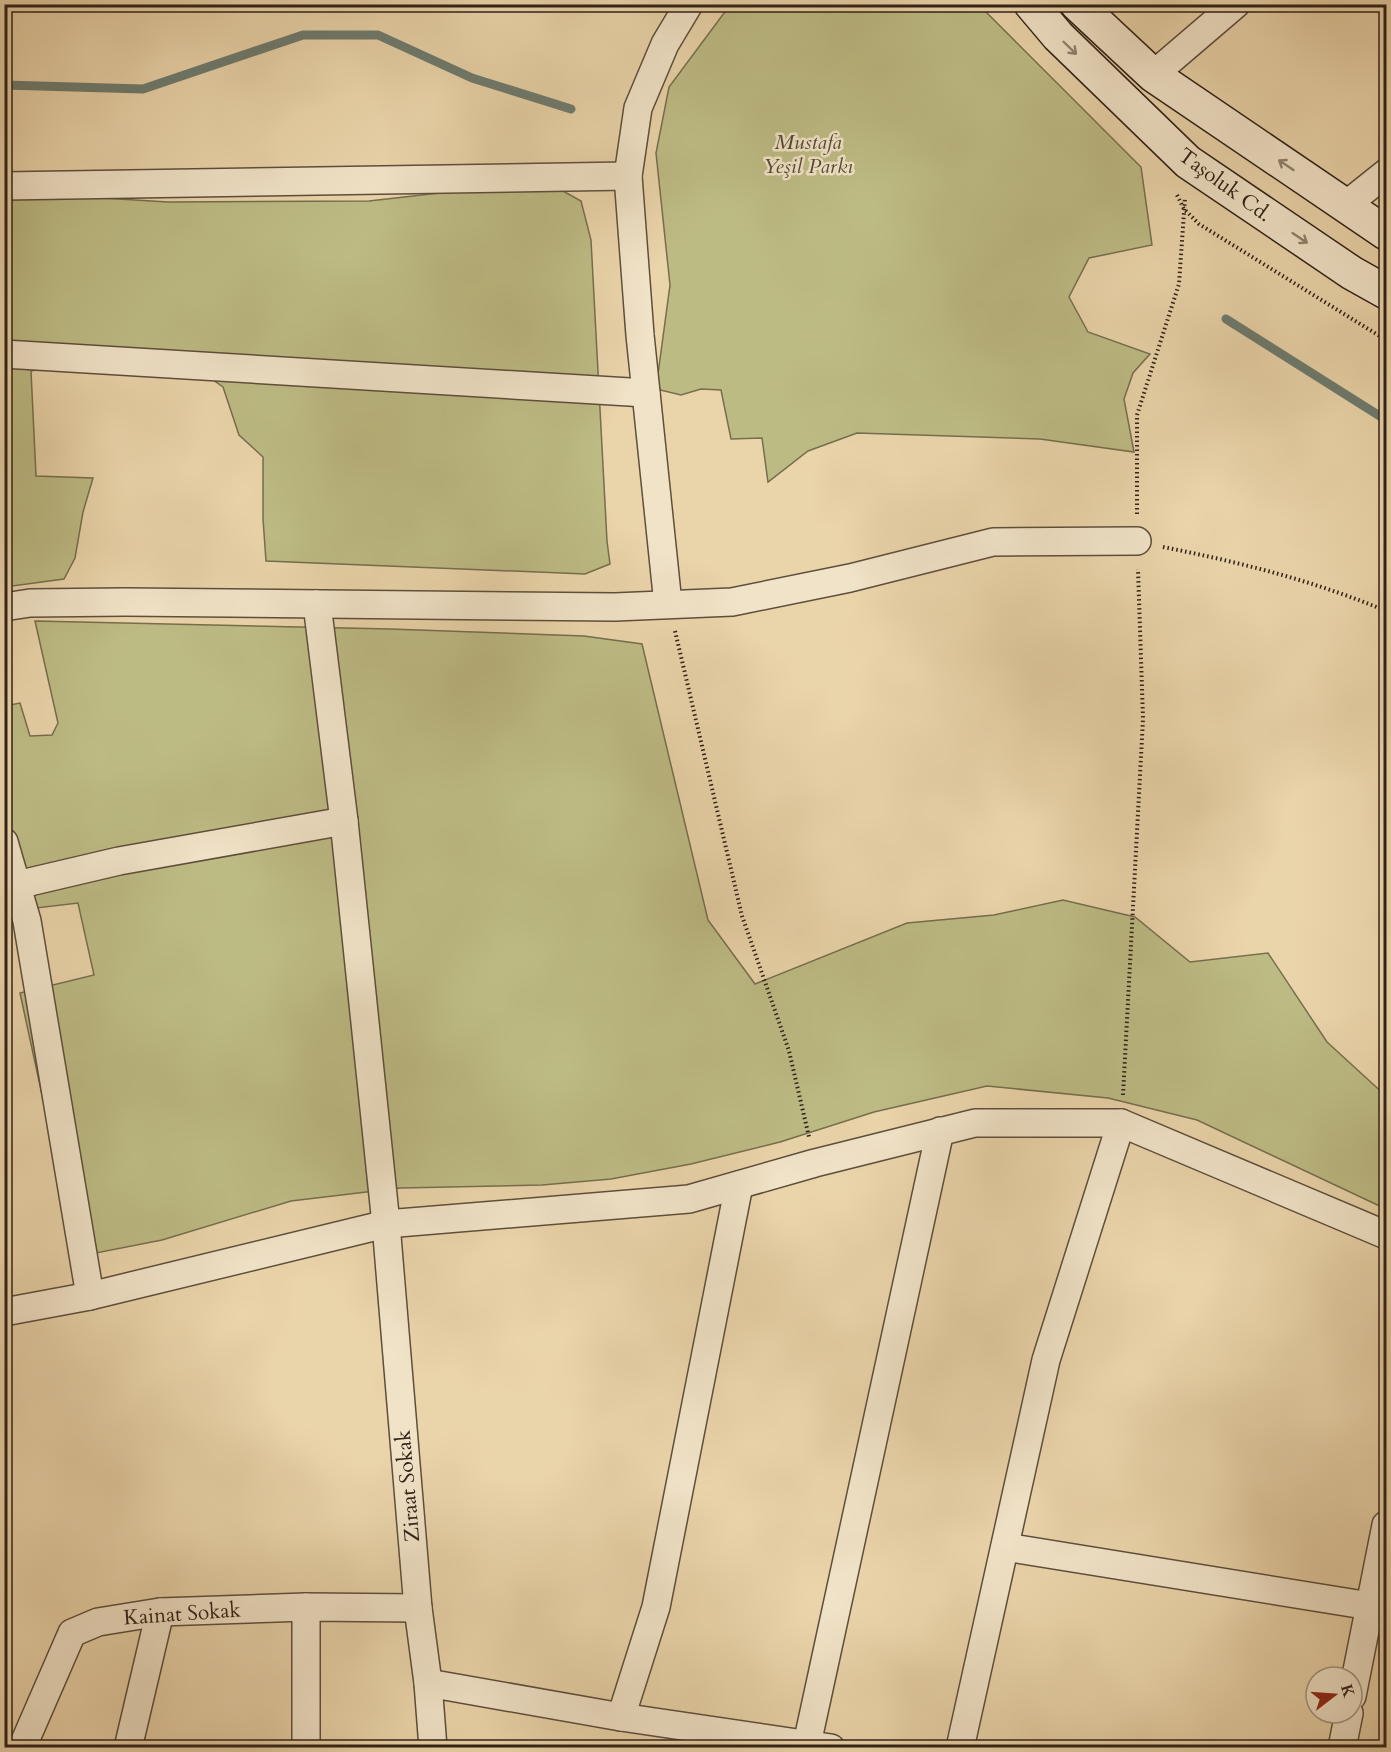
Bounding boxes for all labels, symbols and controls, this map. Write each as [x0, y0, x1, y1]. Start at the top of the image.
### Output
one-way arrow [1062, 40, 1077, 55]
park label: Mustafa Yeşil Parkı [763, 128, 853, 181]
street label: Taşoluk Cd. [1172, 141, 1278, 229]
one-way arrow [1278, 159, 1294, 171]
one-way arrow [1292, 232, 1308, 244]
street label: Ziraat Sokak [389, 1428, 427, 1543]
street label: Kainat Sokak [122, 1595, 242, 1633]
north arrow [1304, 1665, 1364, 1725]
text: K [1335, 1681, 1360, 1700]

